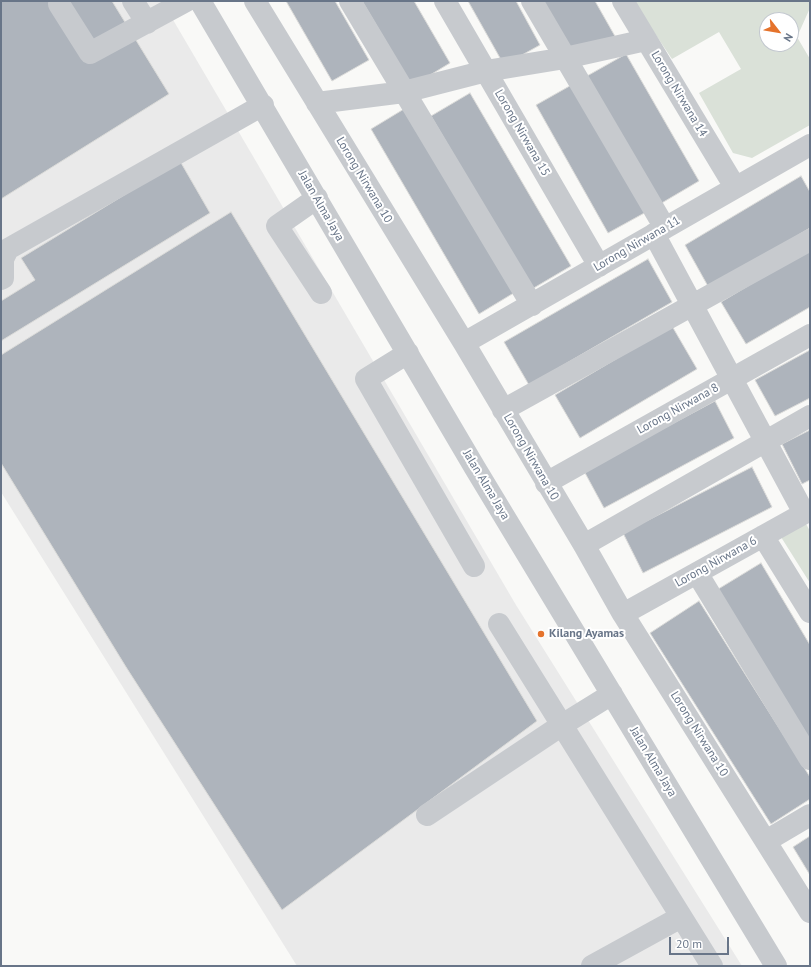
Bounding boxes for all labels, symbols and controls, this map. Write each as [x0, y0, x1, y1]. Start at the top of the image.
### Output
north arrow [759, 12, 799, 52]
text: N [781, 31, 796, 44]
street label: Lorong Nirwana 14 [648, 48, 710, 140]
street label: Lorong Nirwana 15 [491, 87, 553, 179]
street label: Lorong Nirwana 10 [333, 134, 395, 226]
street label: Jalan Alma Jaya [295, 168, 347, 244]
street label: Lorong Nirwana 11 [591, 213, 683, 275]
street label: Lorong Nirwana 8 [635, 381, 721, 437]
street label: Lorong Nirwana 10 [500, 411, 562, 503]
street label: Jalan Alma Jaya [459, 447, 513, 523]
street label: Lorong Nirwana 6 [673, 534, 759, 590]
place label: Kilang Ayamas [549, 627, 624, 641]
marker: Kilang Ayamas [536, 629, 546, 639]
street label: Lorong Nirwana 10 [667, 689, 731, 779]
street label: Jalan Alma Jaya [626, 724, 680, 800]
scale bar [671, 929, 731, 955]
text: 20 m [676, 936, 702, 951]

